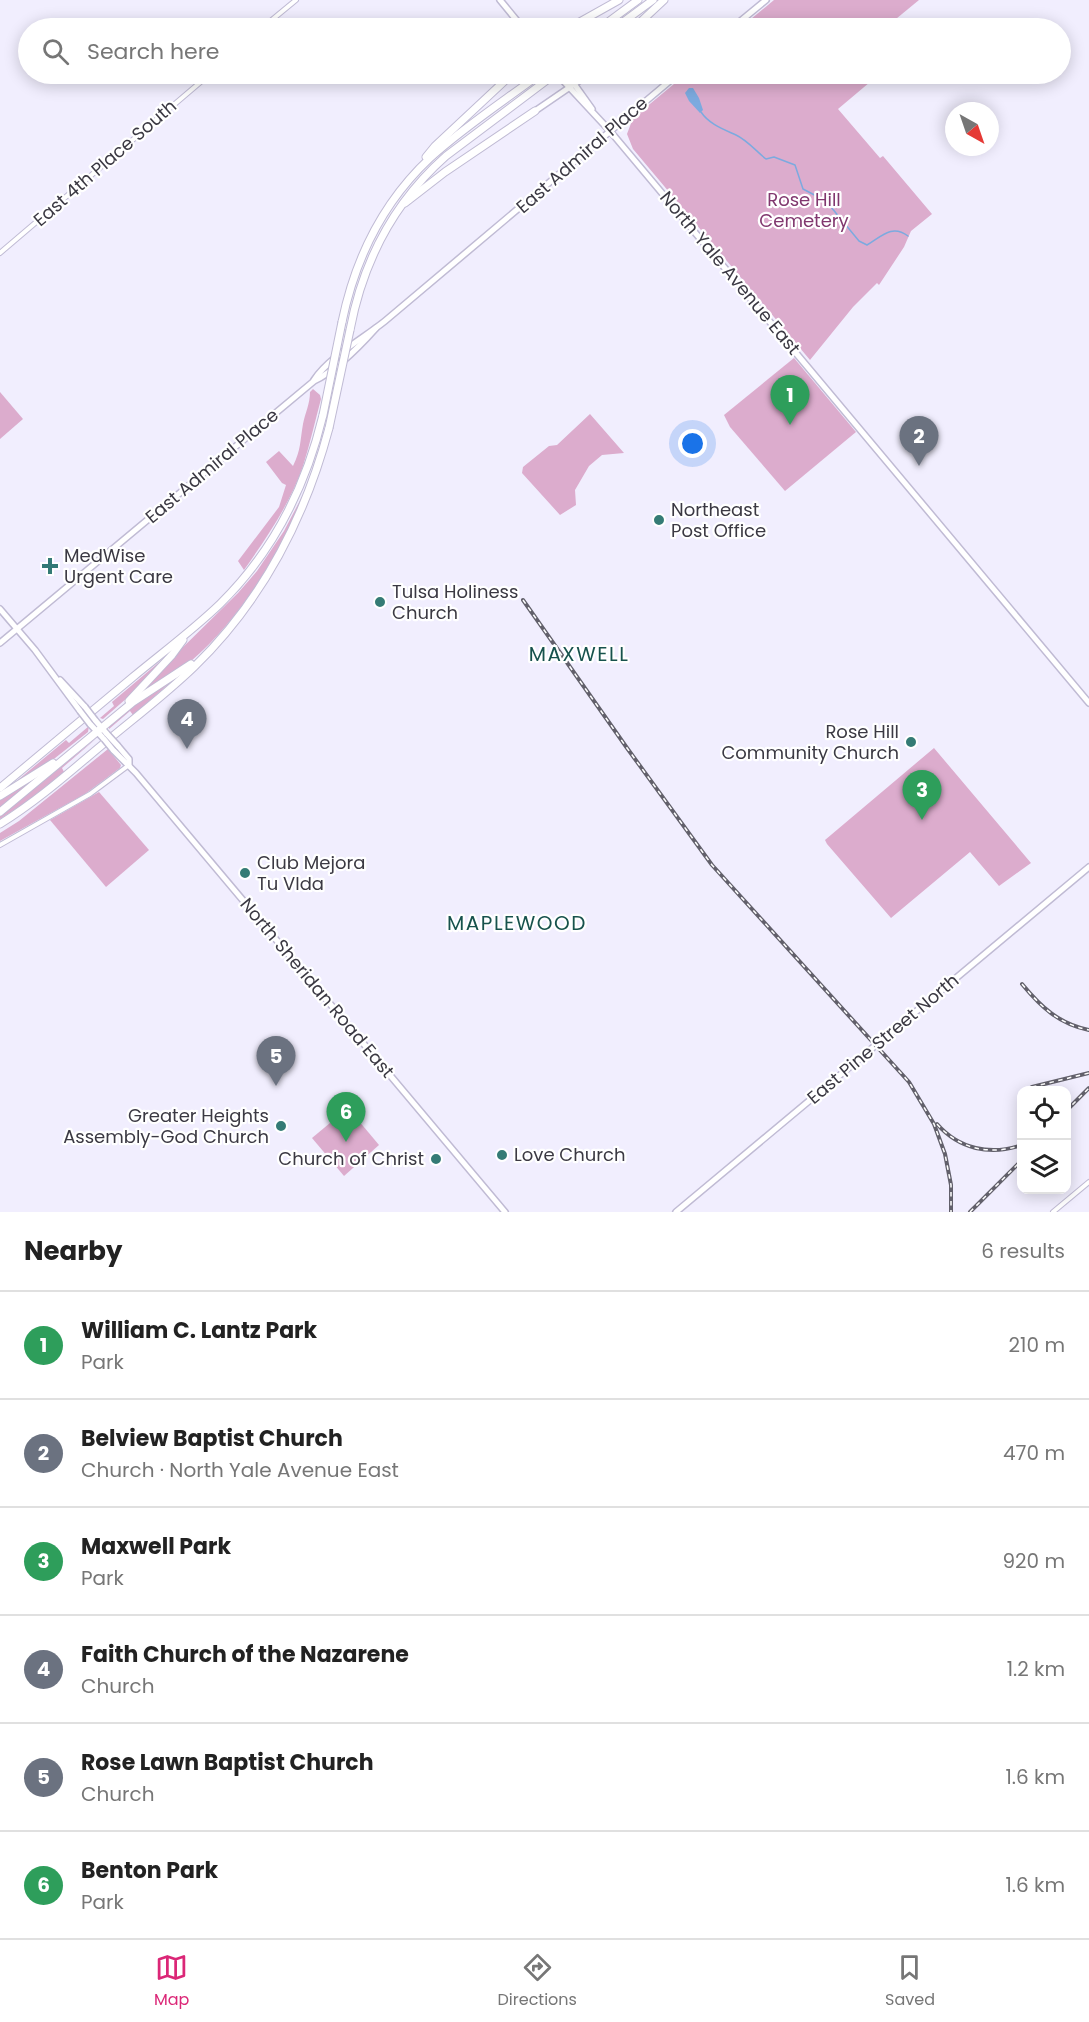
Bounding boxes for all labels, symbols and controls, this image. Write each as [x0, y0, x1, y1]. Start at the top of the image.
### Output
search box [18, 18, 1071, 84]
icon: search [39, 35, 72, 68]
text: Search here [87, 36, 220, 67]
street label: East Admiral Place [511, 91, 653, 219]
street label: East 4th Place South [28, 94, 182, 232]
north arrow [945, 102, 999, 156]
street label: North Yale Avenue East [654, 186, 806, 360]
park label: Rose Hill Cemetery [759, 187, 849, 233]
pin: 1 [770, 376, 810, 425]
street label: East Admiral Place [140, 402, 284, 529]
pin: 2 [900, 416, 938, 466]
your location [678, 429, 707, 458]
place label: Northeast Post Office [671, 497, 766, 543]
marker: Northeast Post Office [652, 513, 666, 527]
place label: MedWise Urgent Care [64, 543, 173, 589]
marker: MedWise Urgent Care [41, 557, 59, 575]
place label: Tulsa Holiness Church [392, 579, 518, 625]
marker: Tulsa Holiness Church [373, 595, 387, 609]
district label: MAXWELL [529, 640, 629, 668]
pin: 4 [168, 700, 207, 749]
place label: Rose Hill Community Church [721, 719, 899, 765]
marker: Rose Hill Community Church [904, 735, 918, 749]
pin: 3 [902, 770, 942, 820]
place label: Club Mejora Tu VIda [257, 850, 365, 896]
marker: Club Mejora Tu VIda [238, 866, 252, 880]
street label: North Sheridan Road East [235, 892, 400, 1083]
district label: MAPLEWOOD [447, 909, 587, 937]
street label: East Pine Street North [801, 968, 964, 1110]
pin: 5 [256, 1036, 296, 1086]
map controls [1017, 1086, 1071, 1194]
button: locate [1017, 1086, 1071, 1140]
pin: 6 [326, 1092, 366, 1142]
place label: Greater Heights Assembly-God Church [63, 1103, 269, 1149]
marker: Greater Heights Assembly-God Church [274, 1119, 288, 1133]
button: layers [1017, 1140, 1071, 1194]
place label: Love Church [514, 1142, 625, 1167]
place label: Church of Christ [278, 1146, 424, 1171]
marker: Love Church [495, 1148, 509, 1162]
marker: Church of Christ [429, 1152, 443, 1166]
text: Nearby [24, 1233, 122, 1269]
text: 6 results [981, 1237, 1065, 1265]
text: William C. Lantz Park [81, 1315, 317, 1346]
text: 1 [40, 1331, 47, 1359]
text: 210 m [1009, 1331, 1065, 1359]
text: Park [81, 1348, 124, 1376]
text: Belview Baptist Church [81, 1423, 343, 1454]
text: 2 [38, 1439, 49, 1467]
text: 470 m [1003, 1439, 1065, 1467]
text: Church · North Yale Avenue East [81, 1456, 399, 1484]
text: Maxwell Park [81, 1531, 231, 1562]
text: 3 [37, 1547, 50, 1575]
text: 920 m [1002, 1547, 1065, 1575]
text: Park [81, 1564, 124, 1592]
text: Faith Church of the Nazarene [81, 1639, 409, 1670]
text: 4 [37, 1655, 50, 1683]
text: 1.2 km [1007, 1655, 1065, 1683]
text: Church [81, 1672, 154, 1700]
text: Rose Lawn Baptist Church [81, 1747, 373, 1778]
text: 5 [37, 1763, 50, 1791]
text: 1.6 km [1005, 1763, 1065, 1791]
text: Church [81, 1780, 154, 1808]
text: Benton Park [81, 1855, 218, 1886]
text: 6 [37, 1871, 50, 1899]
text: 1.6 km [1005, 1871, 1065, 1899]
text: Park [81, 1888, 124, 1916]
tab: Map [154, 1951, 189, 2012]
tab: Directions [498, 1951, 577, 2012]
tab: Saved [885, 1951, 935, 2012]

